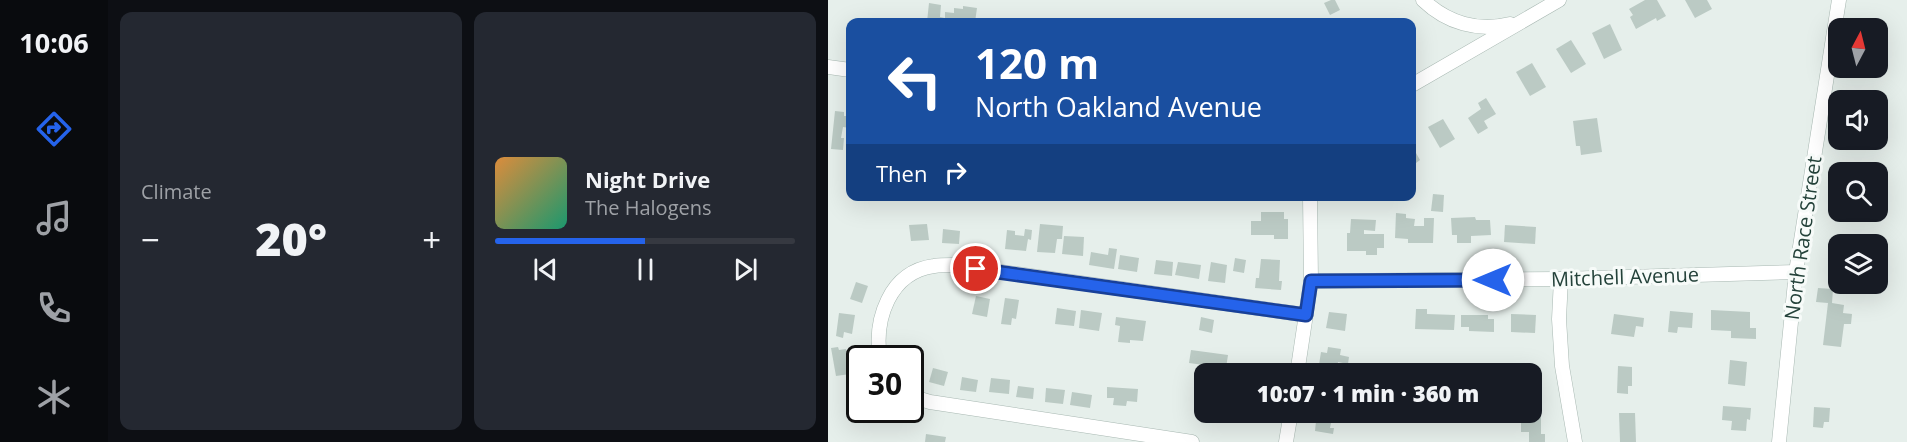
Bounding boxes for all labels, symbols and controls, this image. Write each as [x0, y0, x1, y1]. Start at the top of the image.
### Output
north arrow [1828, 18, 1888, 78]
map controls [1828, 18, 1888, 294]
text: 10:06 [19, 24, 89, 61]
text: 120 m [975, 34, 1099, 91]
icon: left [876, 42, 954, 120]
text: North Oakland Avenue [975, 88, 1262, 125]
button: sound [1828, 90, 1888, 150]
icon: directions [33, 108, 75, 150]
street label: North Race Street [1778, 154, 1827, 322]
icon: right [939, 156, 972, 189]
text: Then [876, 158, 927, 188]
button: search [1828, 162, 1888, 222]
text: Night Drive [585, 164, 710, 194]
text: Climate [141, 178, 212, 205]
text: The Halogens [585, 194, 712, 221]
icon: music [33, 197, 75, 239]
text: 20° [255, 208, 327, 269]
text: − [141, 217, 160, 262]
text: + [422, 217, 441, 262]
button: layers [1828, 234, 1888, 294]
pin [950, 243, 1001, 294]
position arrow [1461, 248, 1525, 312]
icon: arrive [959, 252, 992, 285]
icon: previous [529, 253, 562, 286]
icon: pause [629, 253, 662, 286]
icon: next [729, 253, 762, 286]
street label: Mitchell Avenue [1550, 260, 1699, 293]
icon: phone [33, 287, 75, 329]
speed limit sign: 30 [846, 345, 924, 423]
icon: climate [33, 376, 75, 418]
text: 10:07 · 1 min · 360 m [1257, 378, 1479, 408]

